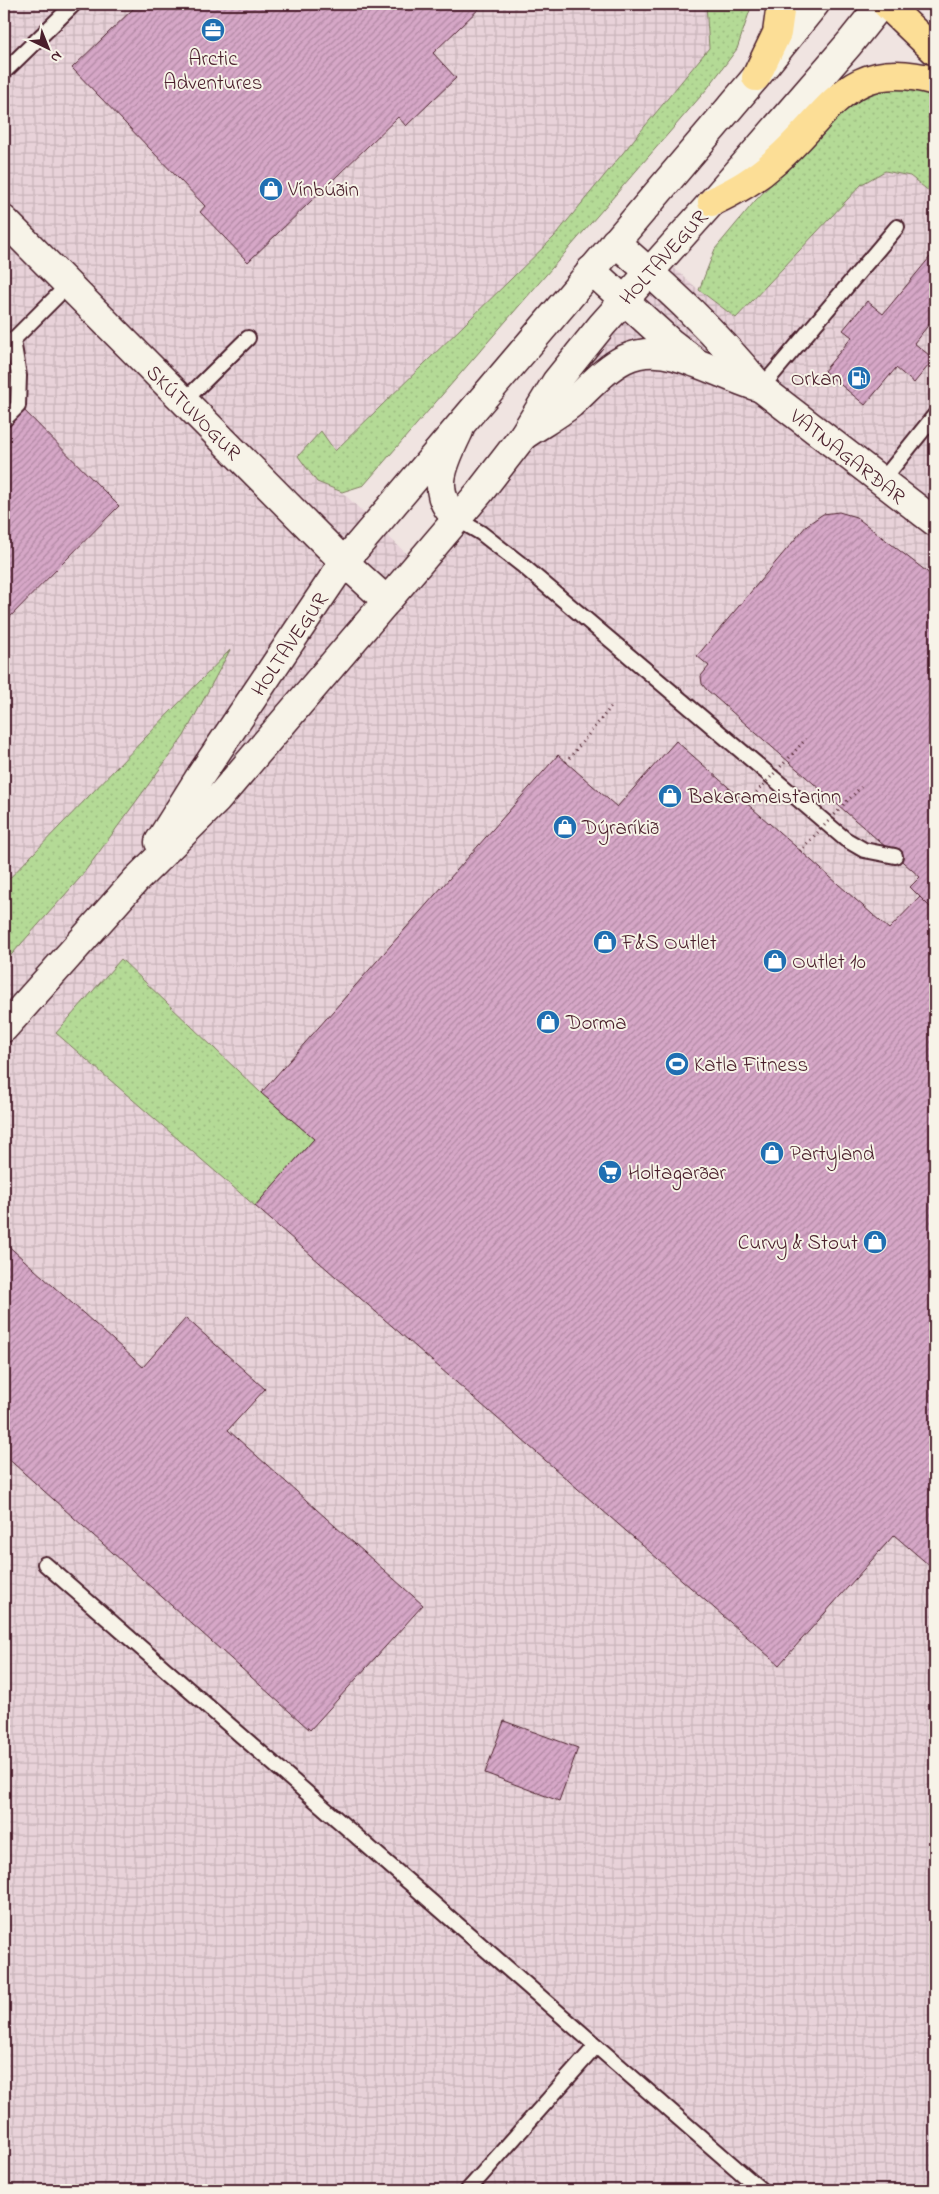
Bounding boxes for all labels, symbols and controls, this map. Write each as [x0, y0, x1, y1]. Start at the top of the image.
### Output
office icon: Arctic Adventures [200, 17, 226, 43]
north arrow [22, 22, 72, 72]
place label: Arctic Adventures [164, 45, 262, 99]
text: N [45, 46, 66, 67]
shop icon: Vínbúðin [258, 176, 284, 202]
place label: Vínbúðin [287, 176, 359, 206]
street label: HOLTAVEGUR [613, 204, 716, 313]
street label: SKÚTUVOGUR [138, 359, 247, 468]
place label: Orkan [791, 365, 842, 395]
fuel station icon: Orkan [846, 365, 872, 391]
street label: VATNAGARÐAR [782, 402, 911, 513]
street label: HOLTAVEGUR [245, 587, 337, 703]
shop icon: Bakarameistarinn [657, 783, 683, 809]
place label: Bakarameistarinn [687, 783, 841, 813]
shop icon: Dýraríkið [552, 814, 578, 840]
place label: Dýraríkið [581, 814, 659, 846]
shop icon: F&S Outlet [592, 929, 618, 955]
place label: F&S Outlet [621, 929, 717, 959]
shop icon: Outlet 10 [762, 948, 788, 974]
place label: Outlet 10 [792, 948, 866, 978]
shop icon: Dorma [535, 1009, 561, 1035]
place label: Dorma [565, 1009, 626, 1039]
sports icon: Katla Fitness [664, 1051, 690, 1077]
place label: Katla Fitness [694, 1051, 808, 1081]
shop icon: Partyland [759, 1140, 785, 1166]
place label: Partyland [790, 1140, 875, 1172]
supermarket icon: Holtagarðar [597, 1159, 623, 1185]
place label: Holtagarðar [628, 1159, 727, 1191]
place label: Curvy & Stout [738, 1229, 858, 1261]
shop icon: Curvy & Stout [862, 1229, 888, 1255]

